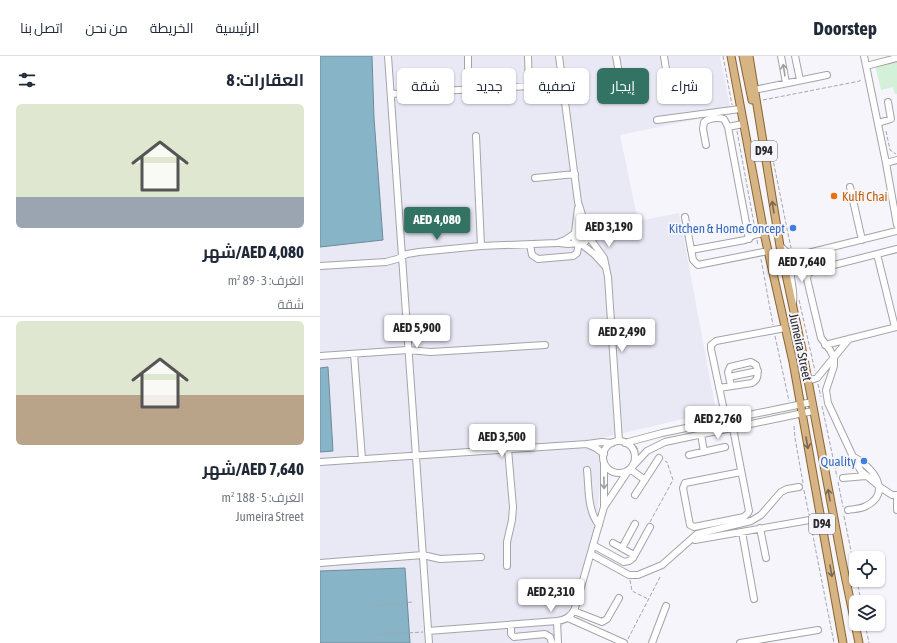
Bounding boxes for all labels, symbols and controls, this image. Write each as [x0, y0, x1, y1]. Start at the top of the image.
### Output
text: Doorstep [813, 17, 877, 39]
text: اتصل بنا [20, 20, 63, 36]
text: من نحن [85, 20, 128, 36]
text: الخريطة [150, 20, 194, 36]
text: الرئيسية [216, 20, 259, 36]
one-way arrow [780, 64, 788, 77]
chip: شقة [397, 68, 454, 104]
chip: جديد [462, 68, 516, 104]
chip: تصفية [524, 68, 589, 104]
chip: إيجار [597, 68, 649, 104]
chip: شراء [657, 68, 712, 104]
icon: filters [16, 69, 38, 91]
text: العقارات: 8 [226, 70, 304, 90]
icon: home [124, 130, 196, 202]
road number: D94 [751, 141, 777, 161]
place label: Kulfi Chai [842, 189, 888, 204]
marker: Kulfi Chai [829, 191, 839, 201]
one-way arrow [769, 201, 777, 214]
pin: AED 4,080 [391, 207, 483, 241]
text: AED 4,080 [413, 212, 461, 227]
pin: AED 3,190 [563, 214, 655, 248]
text: AED 3,190 [585, 219, 633, 234]
place label: Kitchen & Home Concept [669, 221, 785, 236]
marker: Kitchen & Home Concept [788, 223, 798, 233]
text: AED 4,080/شهر [203, 242, 304, 262]
pin: AED 7,640 [756, 249, 848, 283]
text: AED 7,640 [778, 254, 826, 269]
text: الغرف: 3 · 89 m² [228, 273, 304, 288]
text: شقة [277, 297, 304, 312]
street label: Jumeira Street [786, 312, 815, 382]
pin: AED 5,900 [371, 315, 463, 349]
pin: AED 2,490 [576, 319, 668, 353]
text: AED 5,900 [393, 320, 441, 335]
text: AED 2,490 [598, 324, 646, 339]
icon: home [124, 347, 196, 419]
pin: AED 2,760 [672, 406, 764, 440]
text: AED 2,760 [694, 411, 742, 426]
pin: AED 3,500 [456, 424, 548, 458]
text: AED 3,500 [478, 429, 526, 444]
one-way arrow [804, 436, 812, 449]
place label: Quality [821, 454, 857, 469]
marker: Quality [859, 456, 869, 466]
text: AED 7,640/شهر [203, 459, 304, 479]
one-way arrow [600, 476, 608, 489]
one-way arrow [825, 489, 833, 502]
text: الغرف: 5 · 188 m² [222, 490, 304, 505]
text: Jumeira Street [235, 509, 304, 524]
road number: D94 [809, 514, 835, 534]
map controls [849, 551, 885, 631]
button: locate [849, 551, 885, 587]
one-way arrow [827, 564, 835, 577]
pin: AED 2,310 [505, 579, 597, 613]
text: AED 2,310 [527, 584, 575, 599]
button: layers [849, 595, 885, 631]

